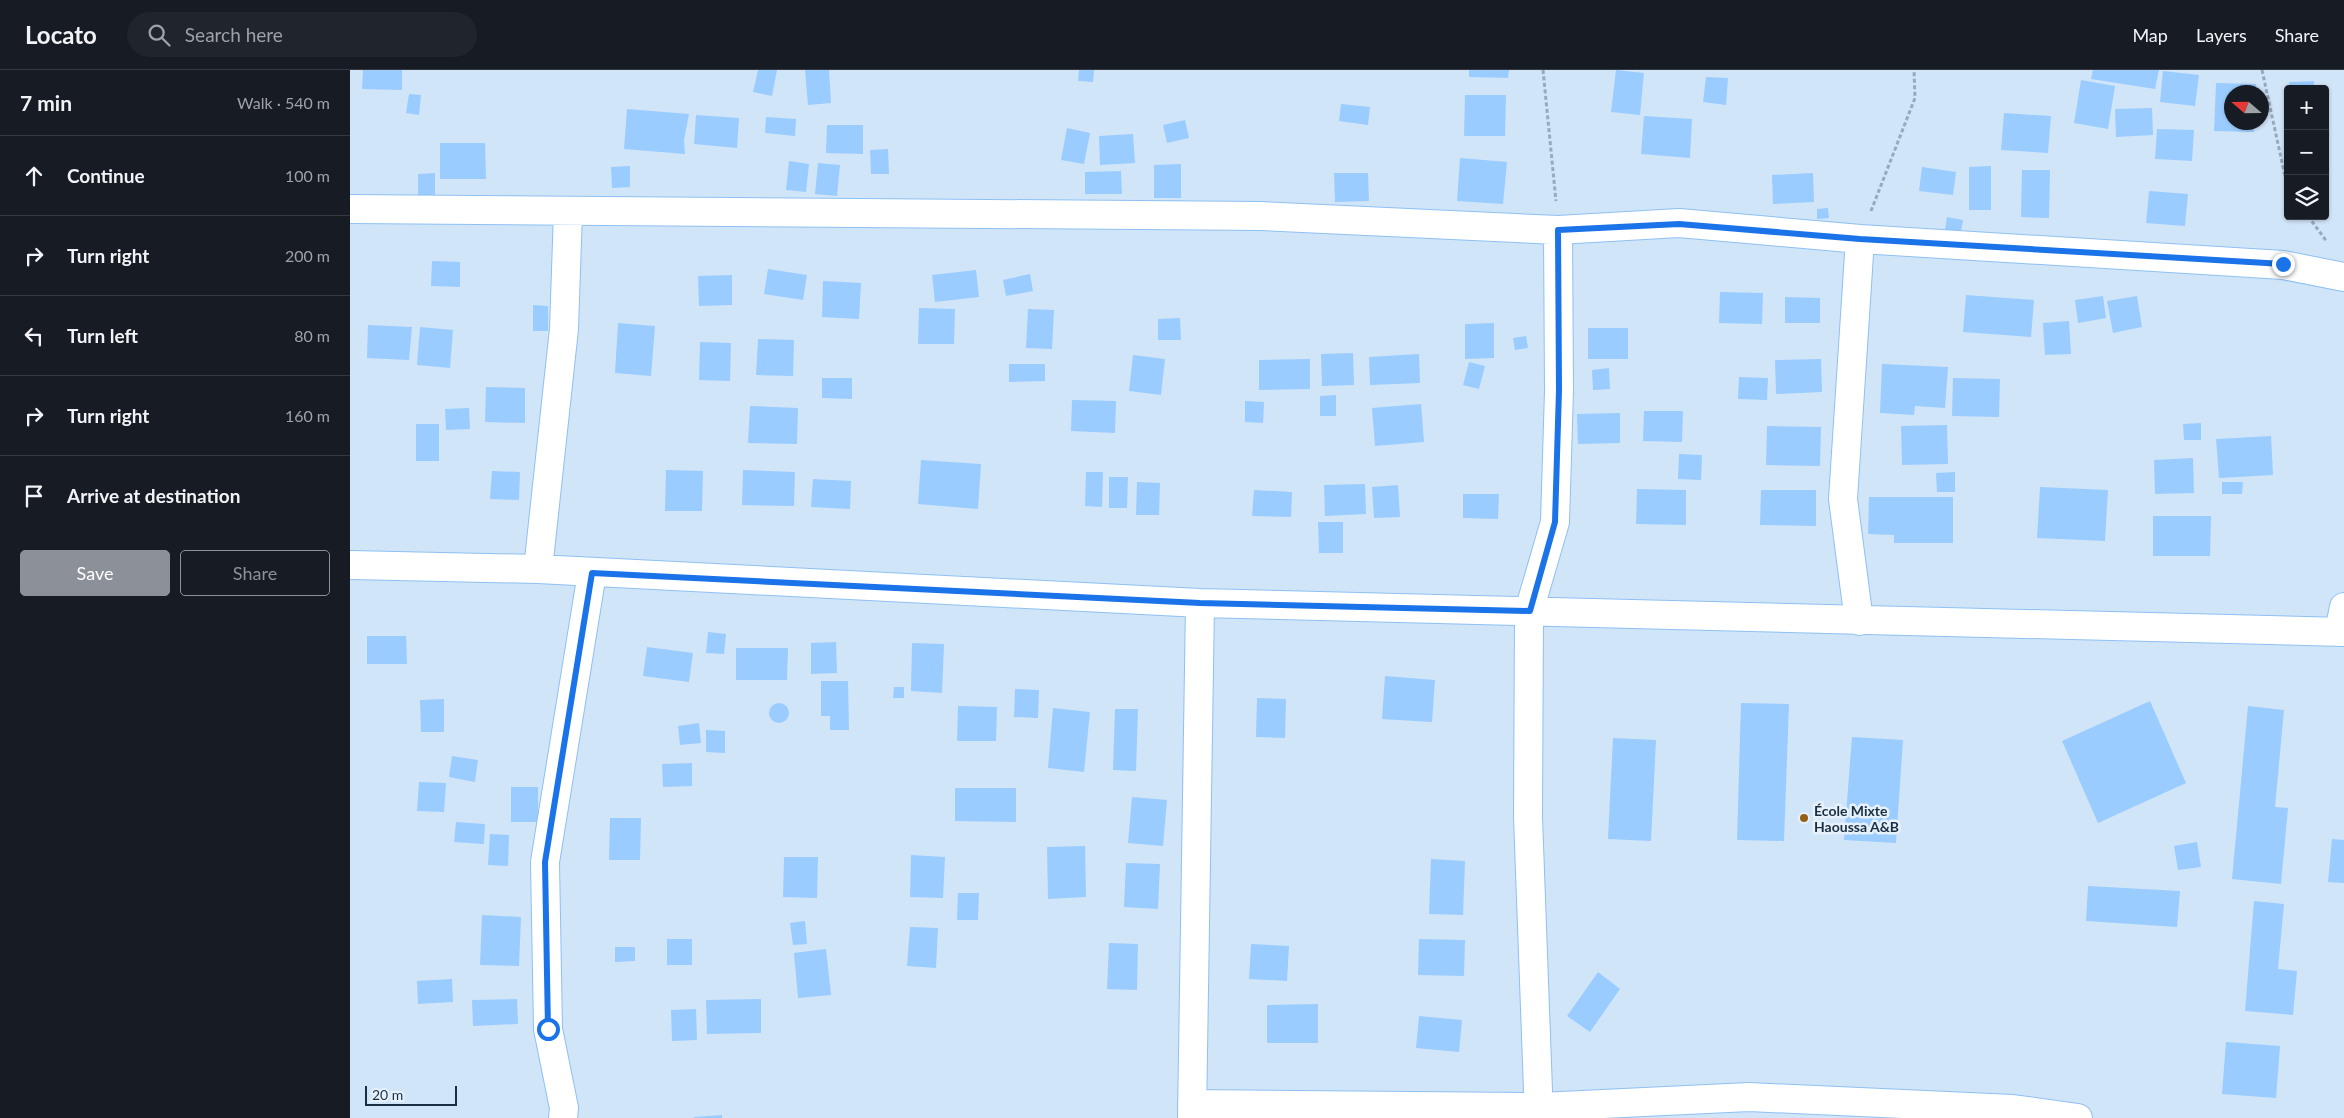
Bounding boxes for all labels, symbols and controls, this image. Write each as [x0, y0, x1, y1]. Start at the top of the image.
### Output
search box [127, 12, 477, 57]
text: Locato [25, 20, 97, 49]
icon: search [145, 21, 173, 49]
text: Search here [185, 23, 283, 46]
text: Map [2132, 24, 2168, 46]
text: Layers [2196, 24, 2247, 46]
text: Share [2275, 24, 2319, 46]
north arrow [2224, 85, 2269, 130]
map controls [2284, 85, 2329, 220]
button: + [2284, 85, 2329, 130]
text: 7 min [20, 90, 72, 115]
text: Walk · 540 m [237, 93, 330, 112]
button: − [2284, 130, 2329, 175]
icon: ahead [20, 162, 48, 190]
text: Continue [67, 164, 145, 187]
text: 100 m [285, 166, 330, 185]
button: layers [2284, 175, 2329, 220]
icon: right [20, 242, 48, 270]
text: Turn right [67, 244, 149, 267]
text: 200 m [285, 246, 330, 265]
route end [2272, 253, 2295, 276]
icon: left [20, 322, 48, 350]
text: Turn left [67, 324, 138, 347]
text: 80 m [294, 326, 330, 345]
icon: right [20, 402, 48, 430]
text: Turn right [67, 404, 149, 427]
text: 160 m [285, 406, 330, 425]
icon: arrive [20, 482, 48, 510]
text: Arrive at destination [67, 484, 240, 507]
button: Save [20, 550, 170, 596]
button: Share [180, 550, 330, 596]
place label: École Mixte Haoussa A&B [1814, 802, 1899, 835]
marker: École Mixte Haoussa A&B [1798, 812, 1810, 824]
route start [537, 1018, 560, 1041]
scale bar [365, 1083, 458, 1106]
text: 20 m [372, 1086, 403, 1103]

